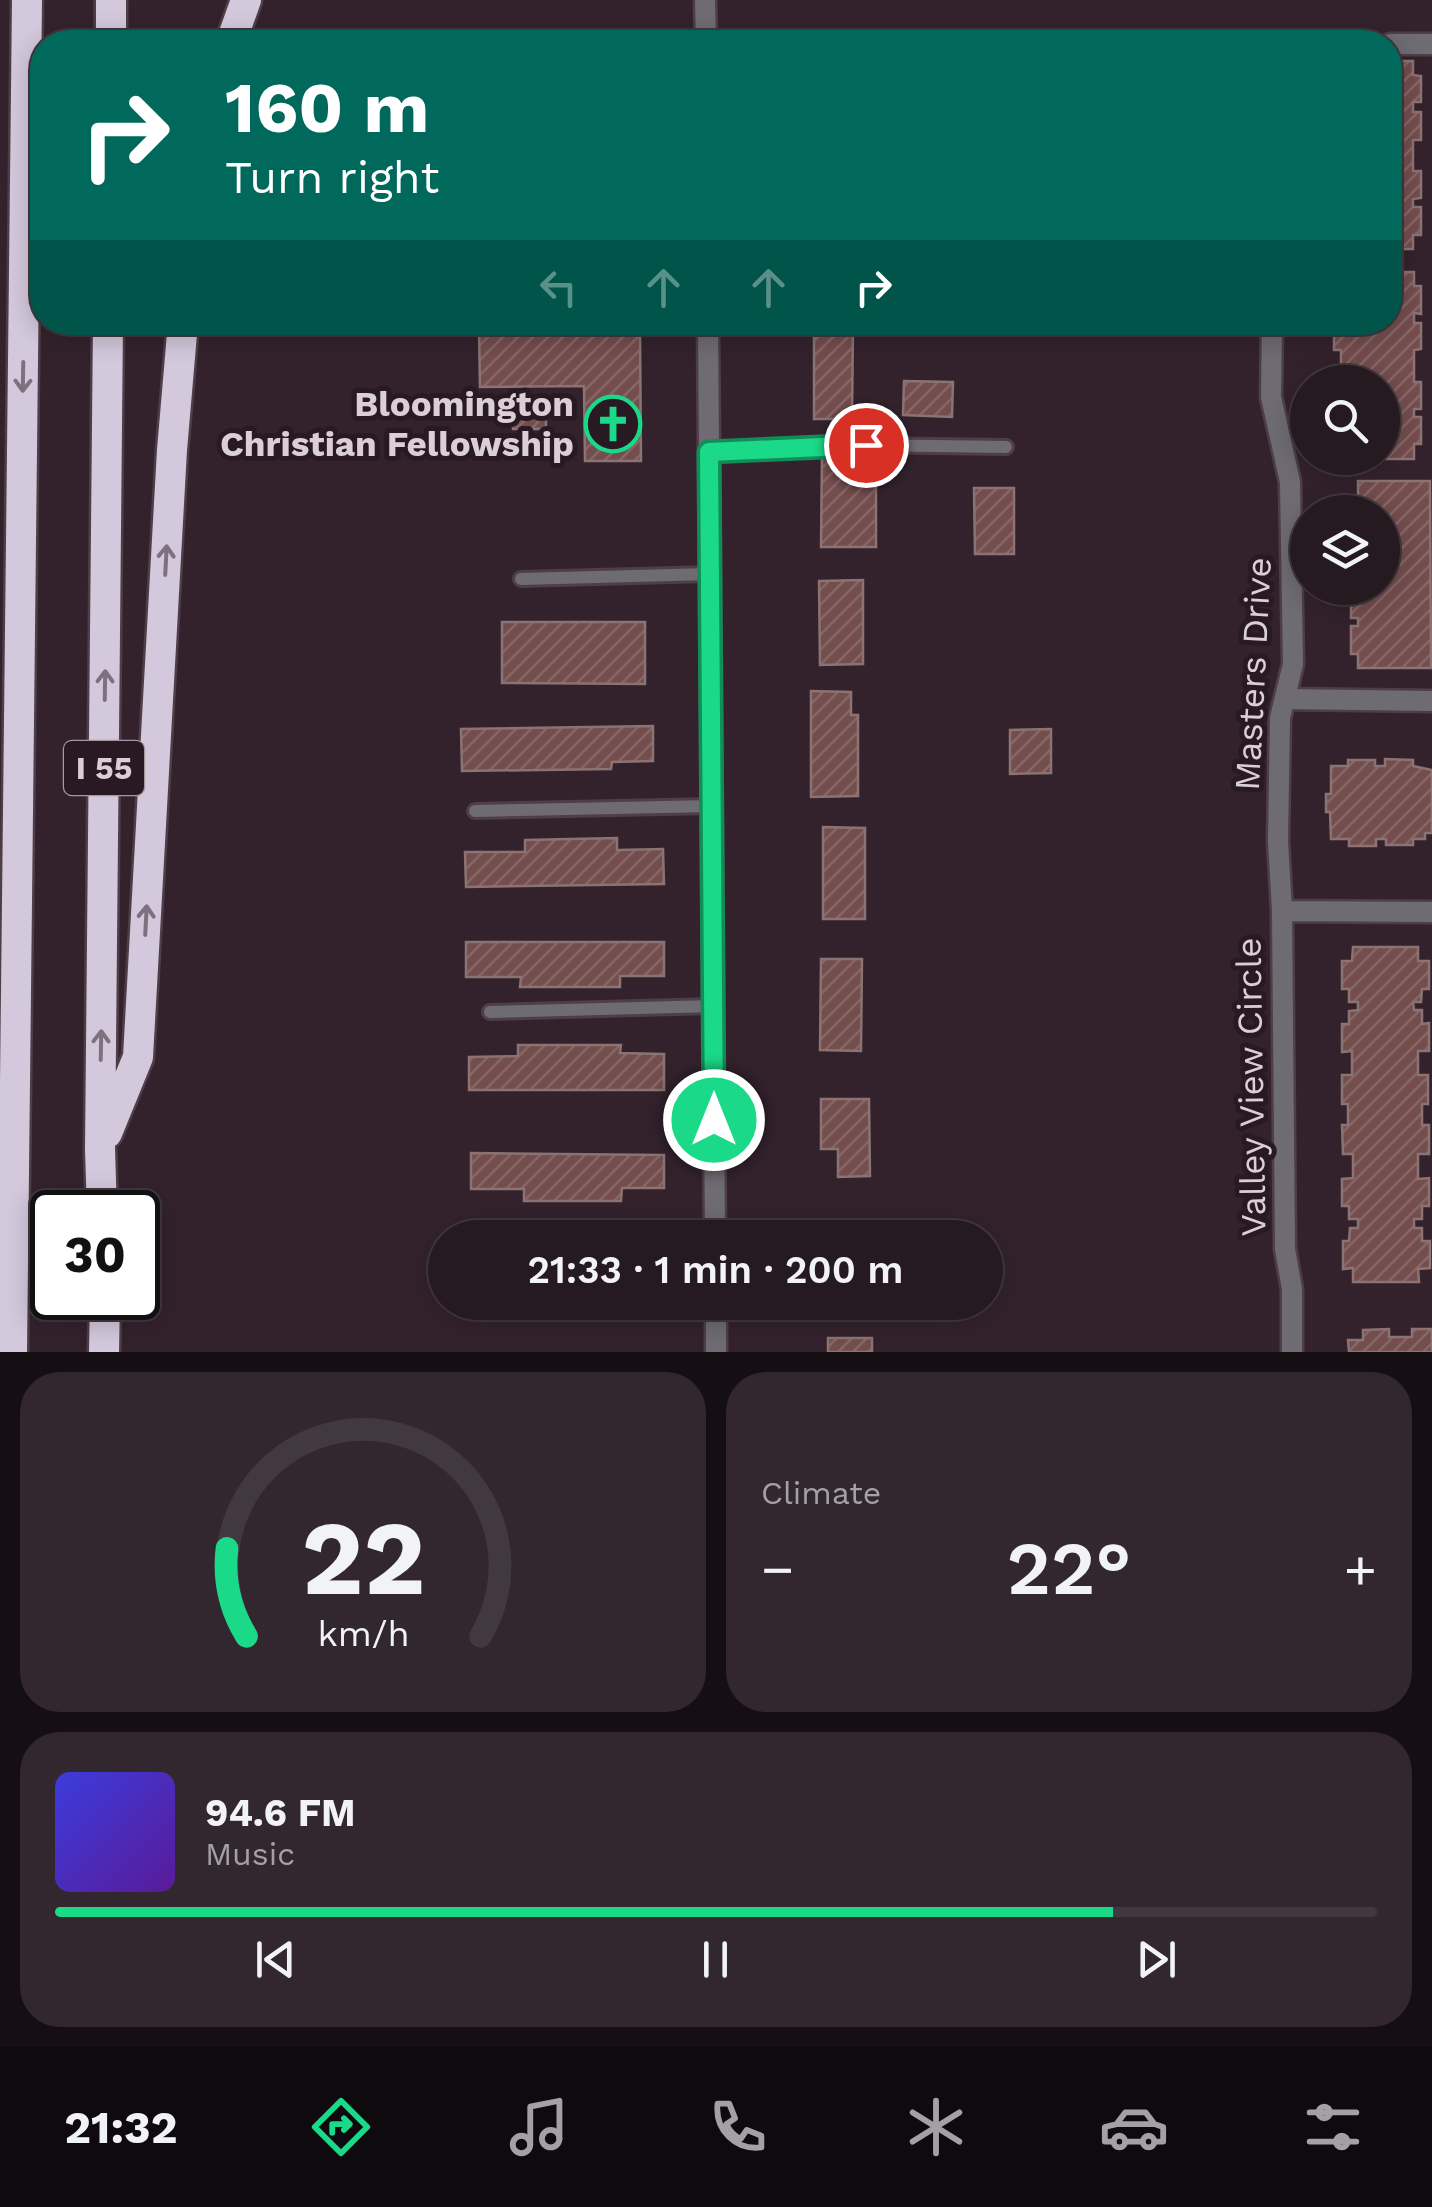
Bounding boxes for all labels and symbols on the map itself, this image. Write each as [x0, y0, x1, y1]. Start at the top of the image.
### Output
one-way arrow [13, 361, 32, 393]
place label: Bloomington Christian Fellowship [220, 383, 574, 465]
church icon: Bloomington Christian Fellowship [583, 394, 643, 454]
pin [824, 403, 909, 488]
one-way arrow [157, 545, 176, 577]
street label: Masters Drive [1226, 556, 1280, 792]
one-way arrow [95, 670, 114, 702]
road number: I 55 [64, 741, 144, 795]
one-way arrow [137, 904, 156, 936]
street label: Valley View Circle [1227, 937, 1275, 1237]
one-way arrow [92, 1030, 110, 1062]
position arrow [662, 1068, 766, 1172]
speed limit sign: 30 [30, 1190, 160, 1320]

